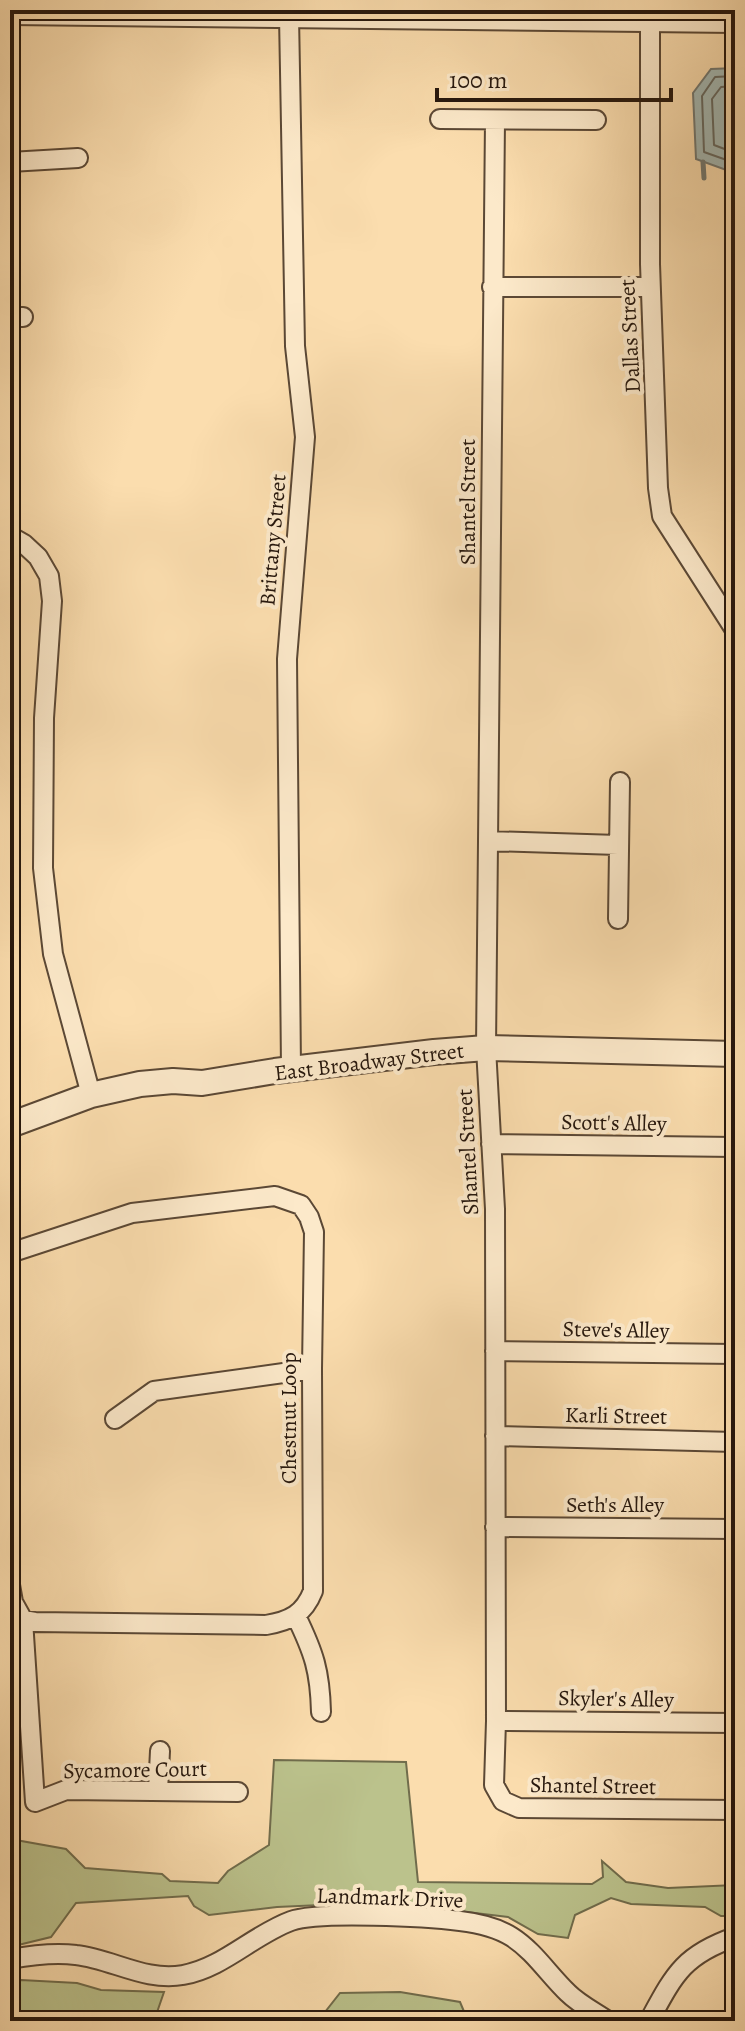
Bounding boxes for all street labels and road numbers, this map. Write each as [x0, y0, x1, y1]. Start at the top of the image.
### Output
street label: Dallas Street [612, 278, 648, 394]
street label: Shantel Street [453, 439, 483, 565]
street label: Brittany Street [252, 473, 294, 607]
street label: East Broadway Street [273, 1035, 466, 1089]
street label: Shantel Street [450, 1088, 486, 1216]
street label: Scott's Alley [561, 1107, 667, 1139]
street label: Steve's Alley [562, 1314, 670, 1346]
street label: Chestnut Loop [274, 1352, 304, 1484]
street label: Karli Street [565, 1400, 667, 1432]
street label: Seth's Alley [566, 1490, 664, 1520]
street label: Skyler's Alley [558, 1683, 674, 1715]
street label: Sycamore Court [63, 1754, 207, 1786]
street label: Shantel Street [530, 1770, 656, 1802]
street label: Landmark Drive [316, 1880, 464, 1916]

